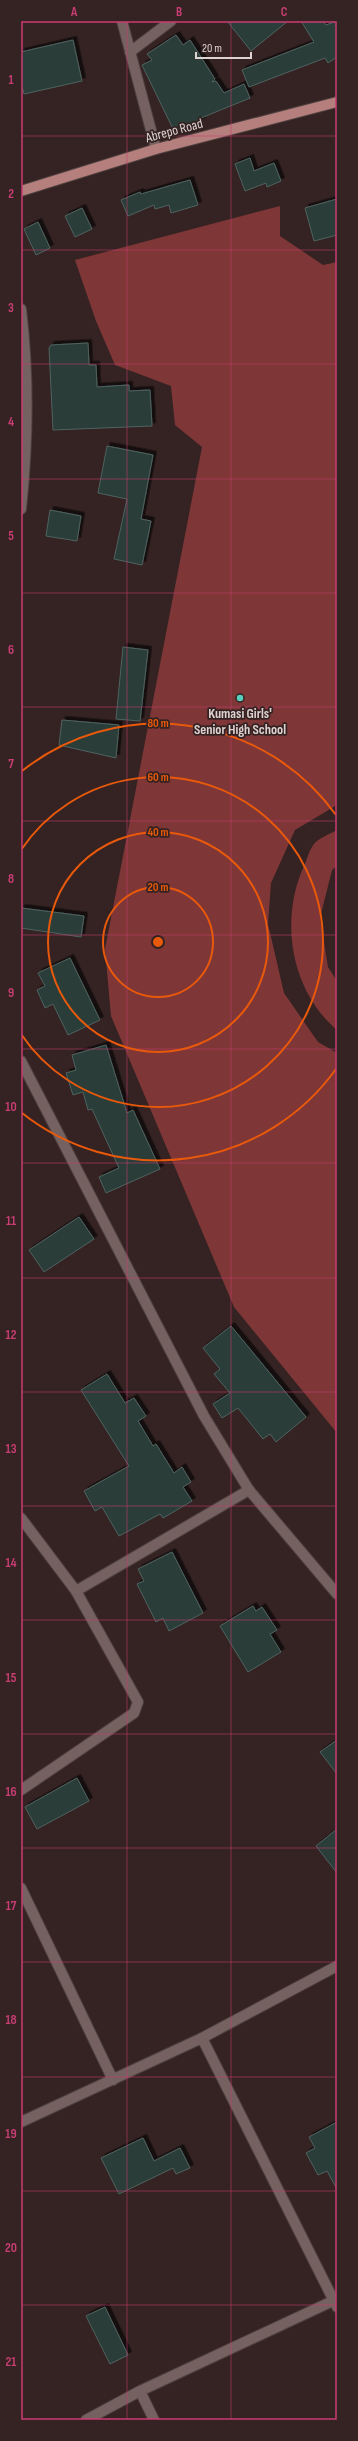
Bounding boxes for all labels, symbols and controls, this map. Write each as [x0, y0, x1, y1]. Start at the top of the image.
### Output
text: A [70, 4, 78, 20]
text: B [176, 4, 182, 20]
text: C [281, 4, 288, 20]
scale bar [196, 34, 251, 60]
text: 20 m [202, 41, 222, 56]
text: 1 [8, 72, 14, 88]
street label: Abrepo Road [143, 115, 205, 147]
text: 2 [8, 186, 14, 202]
text: 3 [8, 300, 14, 316]
text: 4 [8, 414, 14, 430]
text: 5 [8, 528, 14, 544]
text: 6 [8, 642, 14, 658]
marker: Kumasi Girls' Senior High School [235, 693, 245, 703]
place label: Kumasi Girls' Senior High School [194, 705, 286, 738]
text: 80 m [147, 716, 169, 731]
text: 7 [8, 756, 14, 772]
text: 60 m [147, 770, 169, 785]
text: 40 m [147, 825, 169, 840]
text: 8 [8, 871, 14, 887]
text: 20 m [148, 880, 168, 895]
centre of rings [151, 935, 165, 949]
text: 9 [8, 985, 14, 1001]
text: 10 [5, 1099, 17, 1115]
text: 11 [6, 1213, 16, 1229]
text: 12 [6, 1327, 17, 1343]
text: 13 [6, 1441, 17, 1457]
text: 14 [5, 1555, 17, 1571]
text: 15 [6, 1670, 17, 1686]
text: 16 [5, 1784, 17, 1800]
text: 17 [6, 1898, 17, 1914]
text: 18 [5, 2012, 17, 2028]
text: 19 [5, 2126, 17, 2142]
text: 20 [5, 2240, 17, 2256]
text: 21 [6, 2354, 16, 2370]

